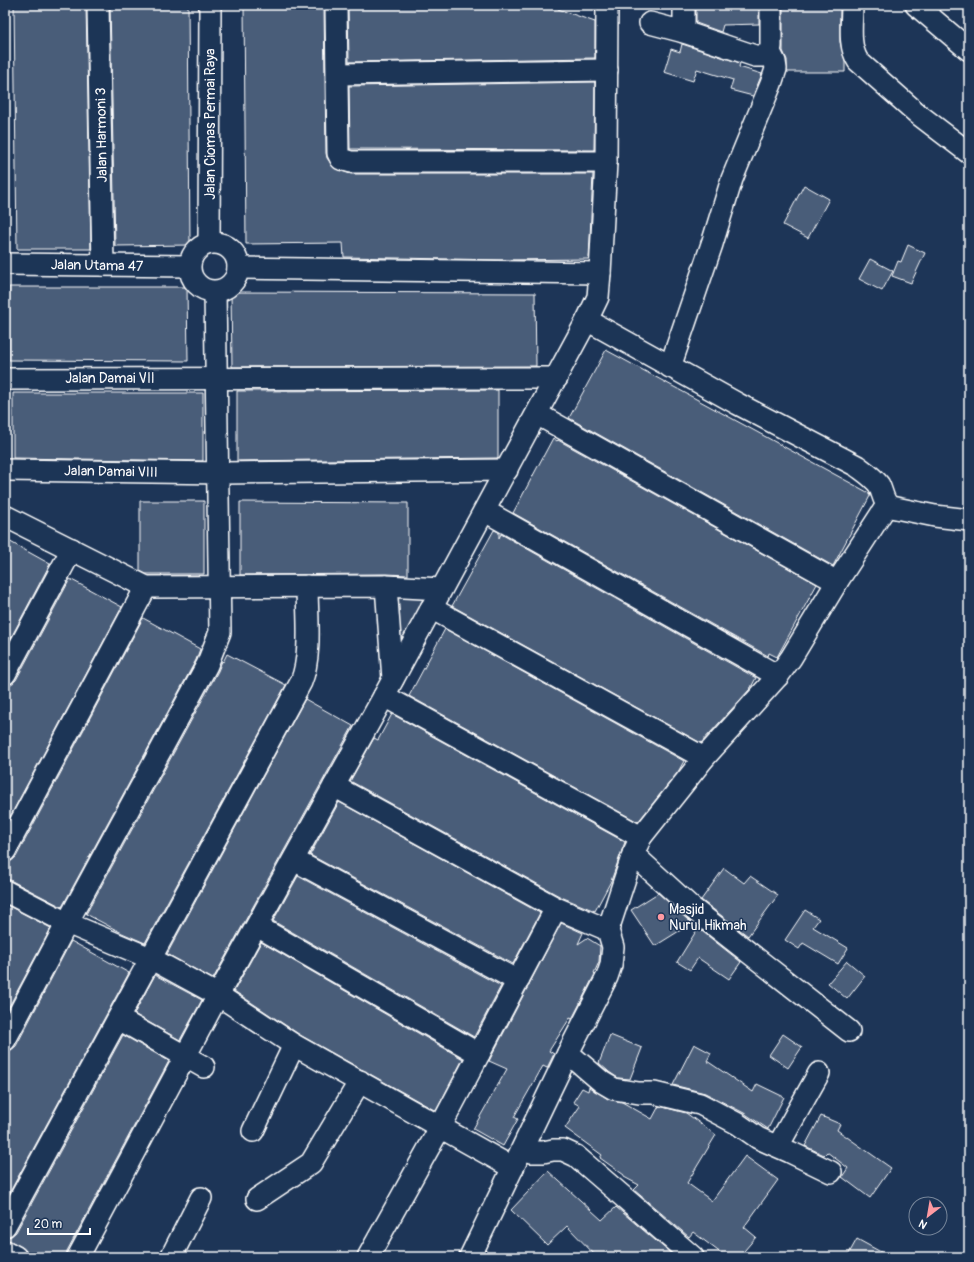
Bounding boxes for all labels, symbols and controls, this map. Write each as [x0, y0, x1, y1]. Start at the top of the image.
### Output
street label: Jalan Ciomas Permai Raya [202, 48, 219, 200]
street label: Jalan Harmoni 3 [92, 87, 111, 183]
street label: Jalan Utama 47 [51, 256, 144, 275]
street label: Jalan Damai VII [65, 370, 155, 387]
street label: Jalan Damai VIII [64, 462, 158, 481]
place label: Masjid Nurul Hikmah [669, 901, 747, 934]
marker: Masjid Nurul Hikmah [656, 912, 666, 922]
north arrow [908, 1196, 948, 1236]
scale bar [28, 1210, 90, 1236]
text: N [916, 1216, 930, 1232]
text: 20 m [34, 1217, 63, 1232]

